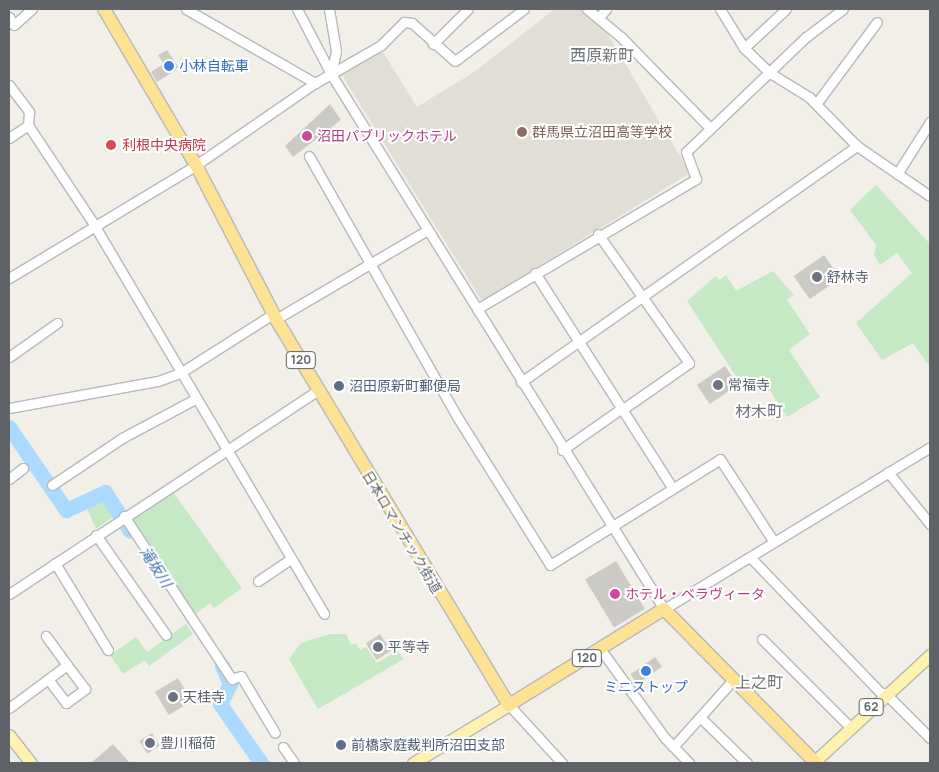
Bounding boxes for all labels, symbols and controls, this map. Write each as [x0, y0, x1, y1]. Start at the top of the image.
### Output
district label: 西原新町 [570, 45, 634, 65]
place label: 小林自転車 [179, 58, 249, 74]
marker: 小林自転車 [163, 60, 175, 72]
place label: 群馬県立沼田高等学校 [532, 124, 672, 140]
marker: 群馬県立沼田高等学校 [516, 126, 528, 138]
place label: 沼田パブリックホテル [317, 128, 457, 144]
marker: 沼田パブリックホテル [301, 130, 313, 142]
place label: 利根中央病院 [122, 137, 206, 153]
marker: 利根中央病院 [104, 138, 118, 152]
place label: 舒林寺 [827, 269, 869, 285]
marker: 舒林寺 [811, 271, 823, 283]
road number: 120 [285, 350, 317, 370]
place label: 常福寺 [728, 377, 770, 393]
place label: 沼田原新町郵便局 [349, 378, 461, 394]
marker: 常福寺 [712, 379, 724, 391]
marker: 沼田原新町郵便局 [333, 380, 345, 392]
district label: 材木町 [735, 401, 783, 421]
street label: 日本ロマンチック街道 [359, 468, 445, 596]
water label: 滝坂川 [136, 543, 176, 591]
place label: ホテル・ベラヴィータ [625, 586, 765, 602]
marker: ホテル・ベラヴィータ [609, 588, 621, 600]
place label: 平等寺 [388, 639, 430, 655]
marker: 平等寺 [372, 641, 384, 653]
road number: 120 [571, 648, 603, 668]
marker: ミニストップ [640, 665, 652, 677]
district label: 上之町 [735, 672, 783, 692]
place label: ミニストップ [604, 679, 688, 695]
place label: 天桂寺 [183, 689, 225, 705]
marker: 天桂寺 [167, 691, 179, 703]
road number: 62 [858, 698, 884, 716]
place label: 豊川稲荷 [160, 735, 216, 751]
marker: 豊川稲荷 [144, 737, 156, 749]
place label: 前橋家庭裁判所沼田支部 [351, 737, 505, 753]
marker: 前橋家庭裁判所沼田支部 [335, 739, 347, 751]

